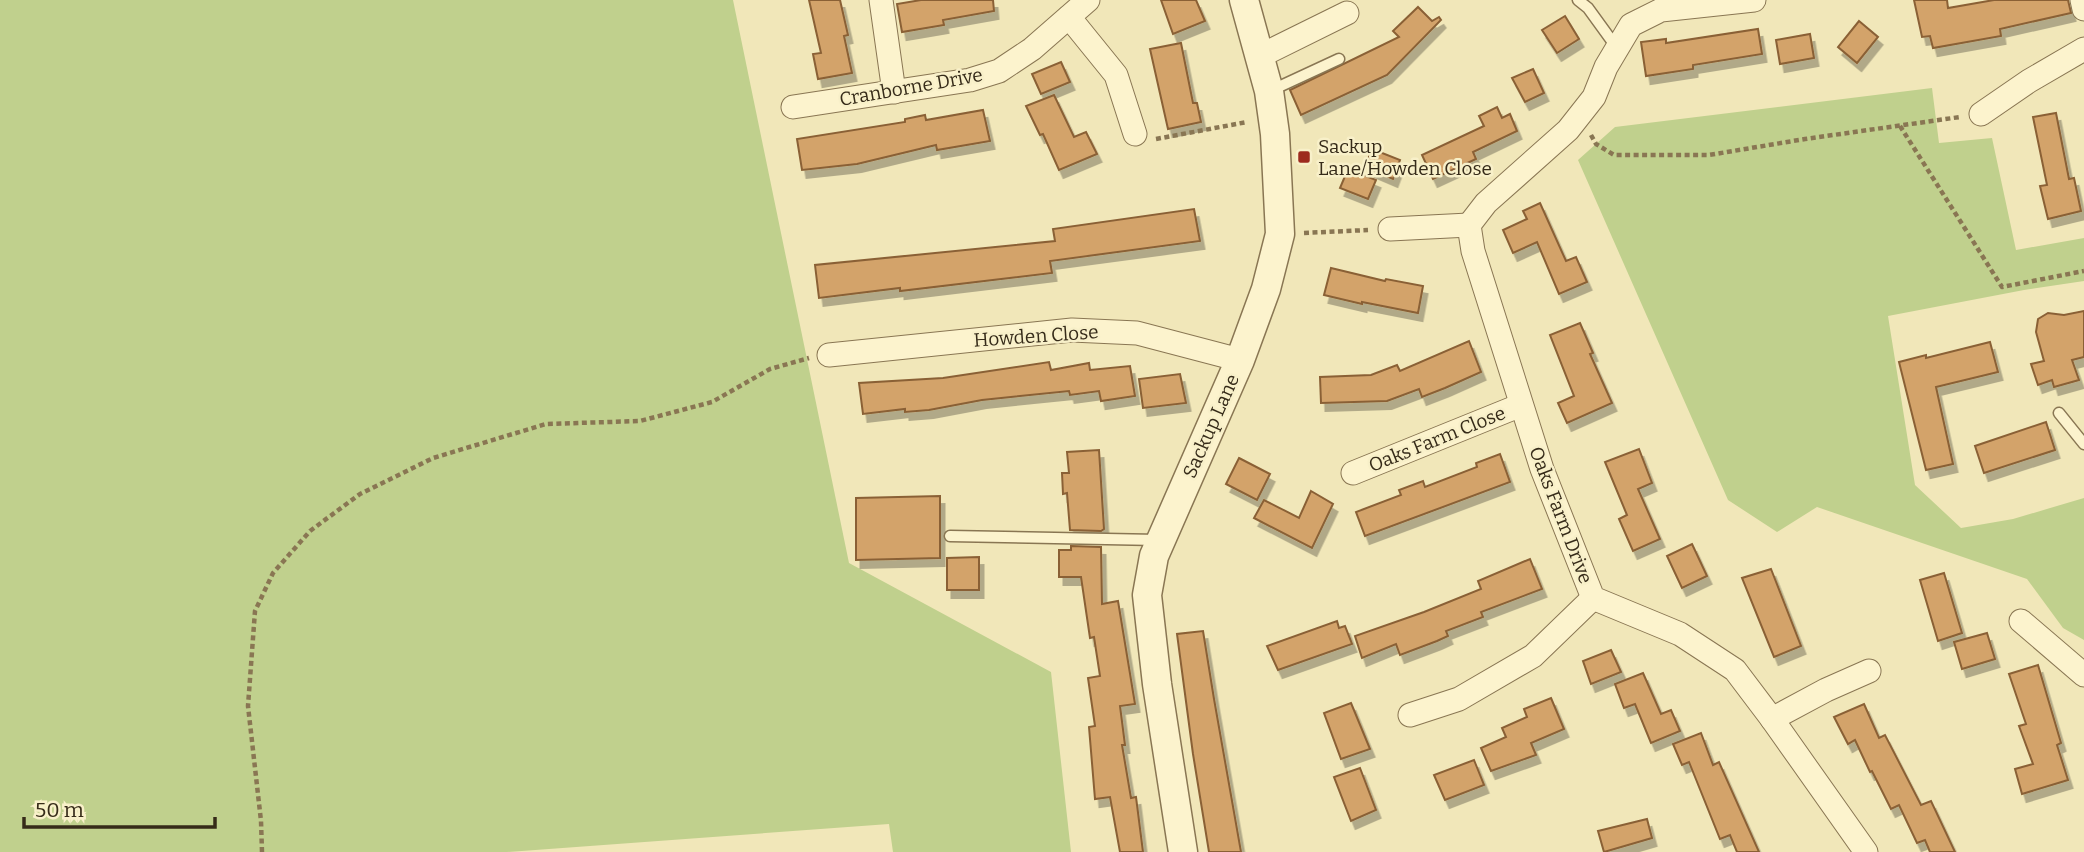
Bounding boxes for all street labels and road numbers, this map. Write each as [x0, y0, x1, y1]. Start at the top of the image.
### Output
street label: Cranborne Drive [838, 63, 984, 111]
street label: Howden Close [973, 320, 1099, 352]
street label: Sackup Lane [1178, 371, 1244, 481]
street label: Oaks Farm Close [1365, 401, 1509, 477]
street label: Oaks Farm Drive [1524, 443, 1598, 587]

